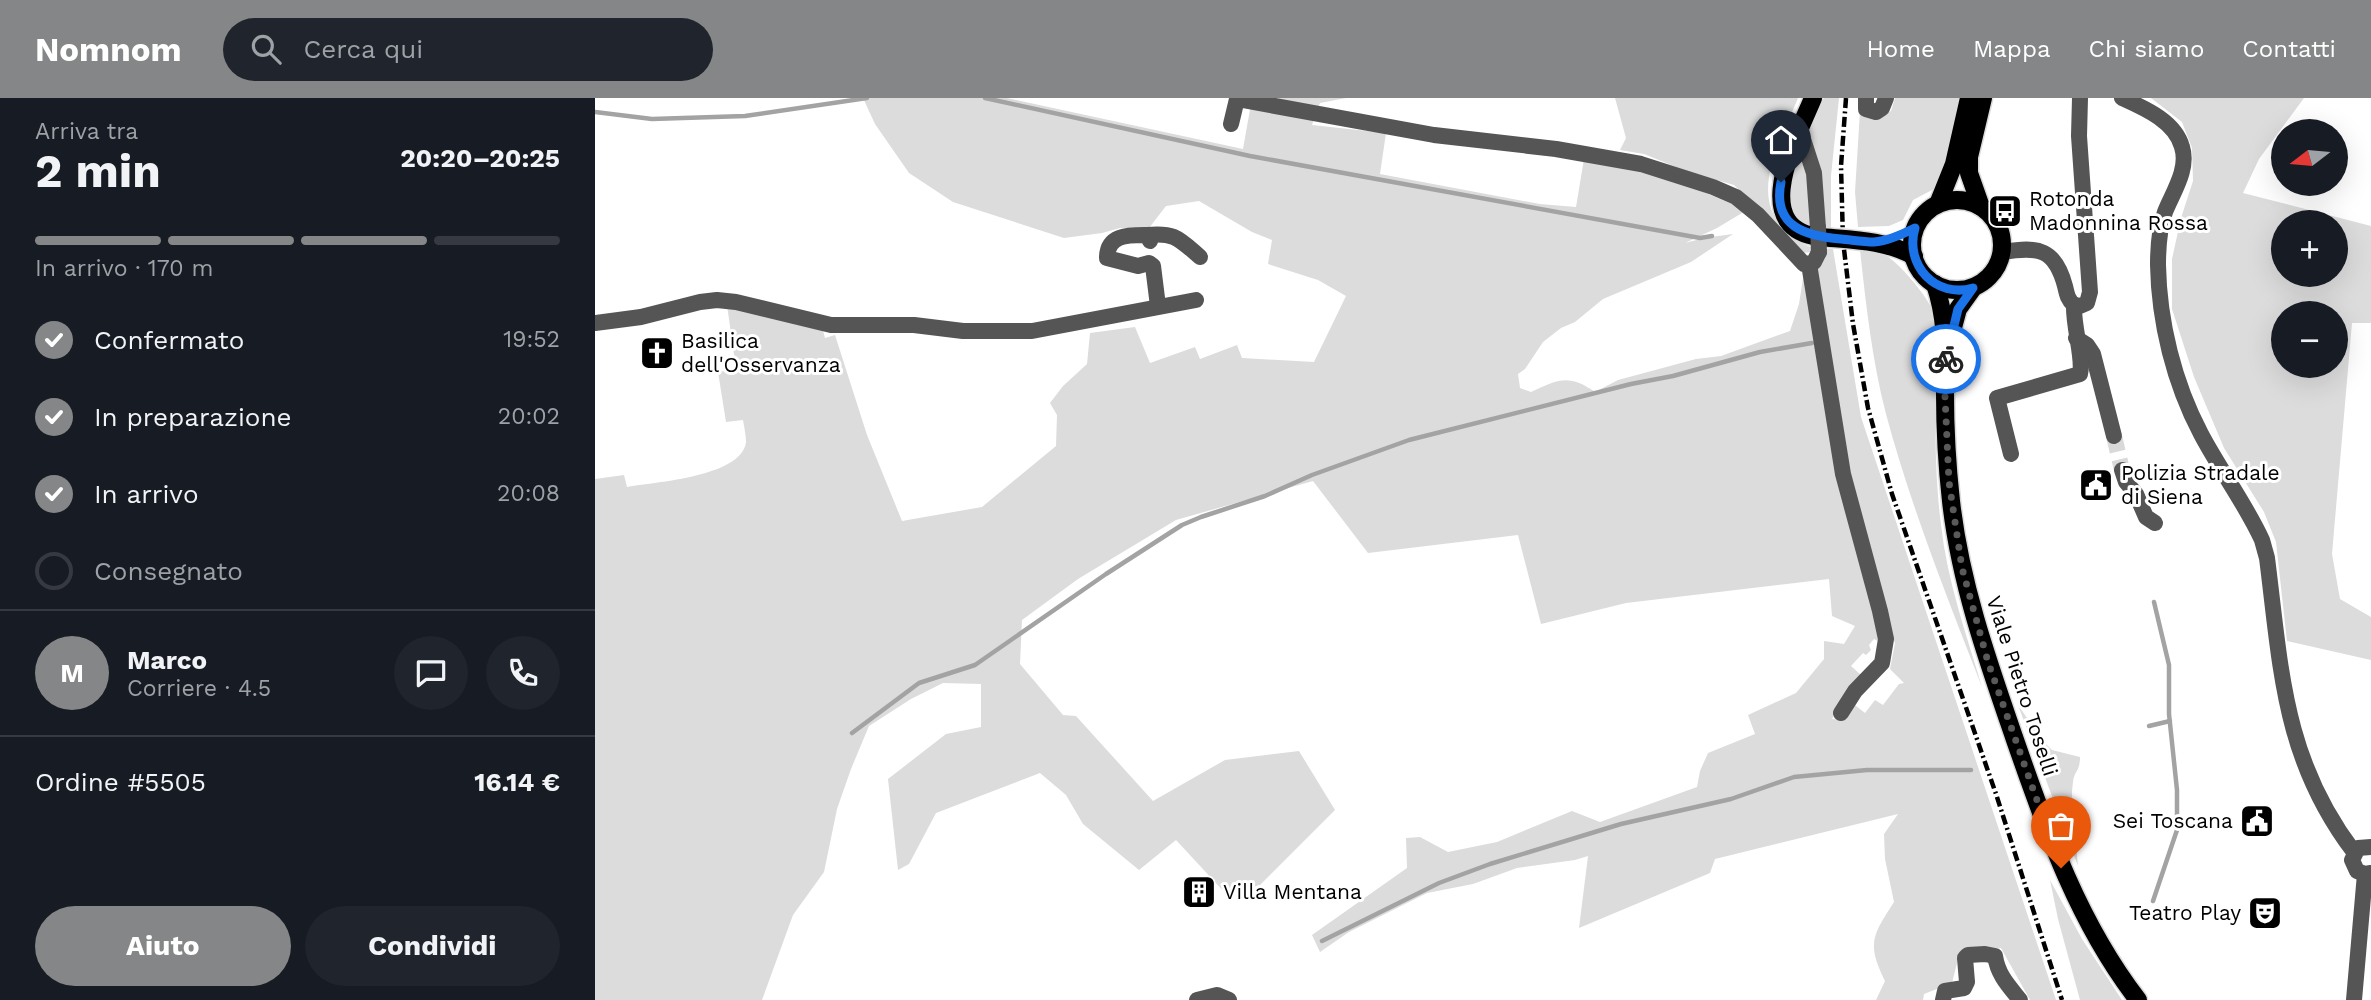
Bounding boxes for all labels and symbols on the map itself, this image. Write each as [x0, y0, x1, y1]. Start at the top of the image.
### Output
pin [1751, 110, 1811, 182]
north arrow [2271, 119, 2349, 196]
place label: Rotonda Madonnina Rossa [2029, 186, 2208, 235]
bus stop icon: Rotonda Madonnina Rossa [1986, 192, 2024, 230]
courier [1911, 324, 1981, 394]
place label: Basilica dell'Osservanza [681, 328, 841, 377]
church icon: Basilica dell'Osservanza [638, 334, 676, 372]
place label: Polizia Stradale di Siena [2121, 460, 2280, 509]
public building icon: Polizia Stradale di Siena [2077, 466, 2115, 504]
street label: Viale Pietro Toselli [1982, 593, 2063, 779]
pin [2031, 796, 2091, 868]
public building icon: Sei Toscana [2238, 802, 2276, 840]
place label: Sei Toscana [2113, 808, 2233, 833]
building icon: Villa Mentana [1180, 873, 1218, 911]
place label: Villa Mentana [1223, 879, 1362, 904]
theatre icon: Teatro Play [2246, 894, 2284, 932]
place label: Teatro Play [2129, 900, 2241, 925]

